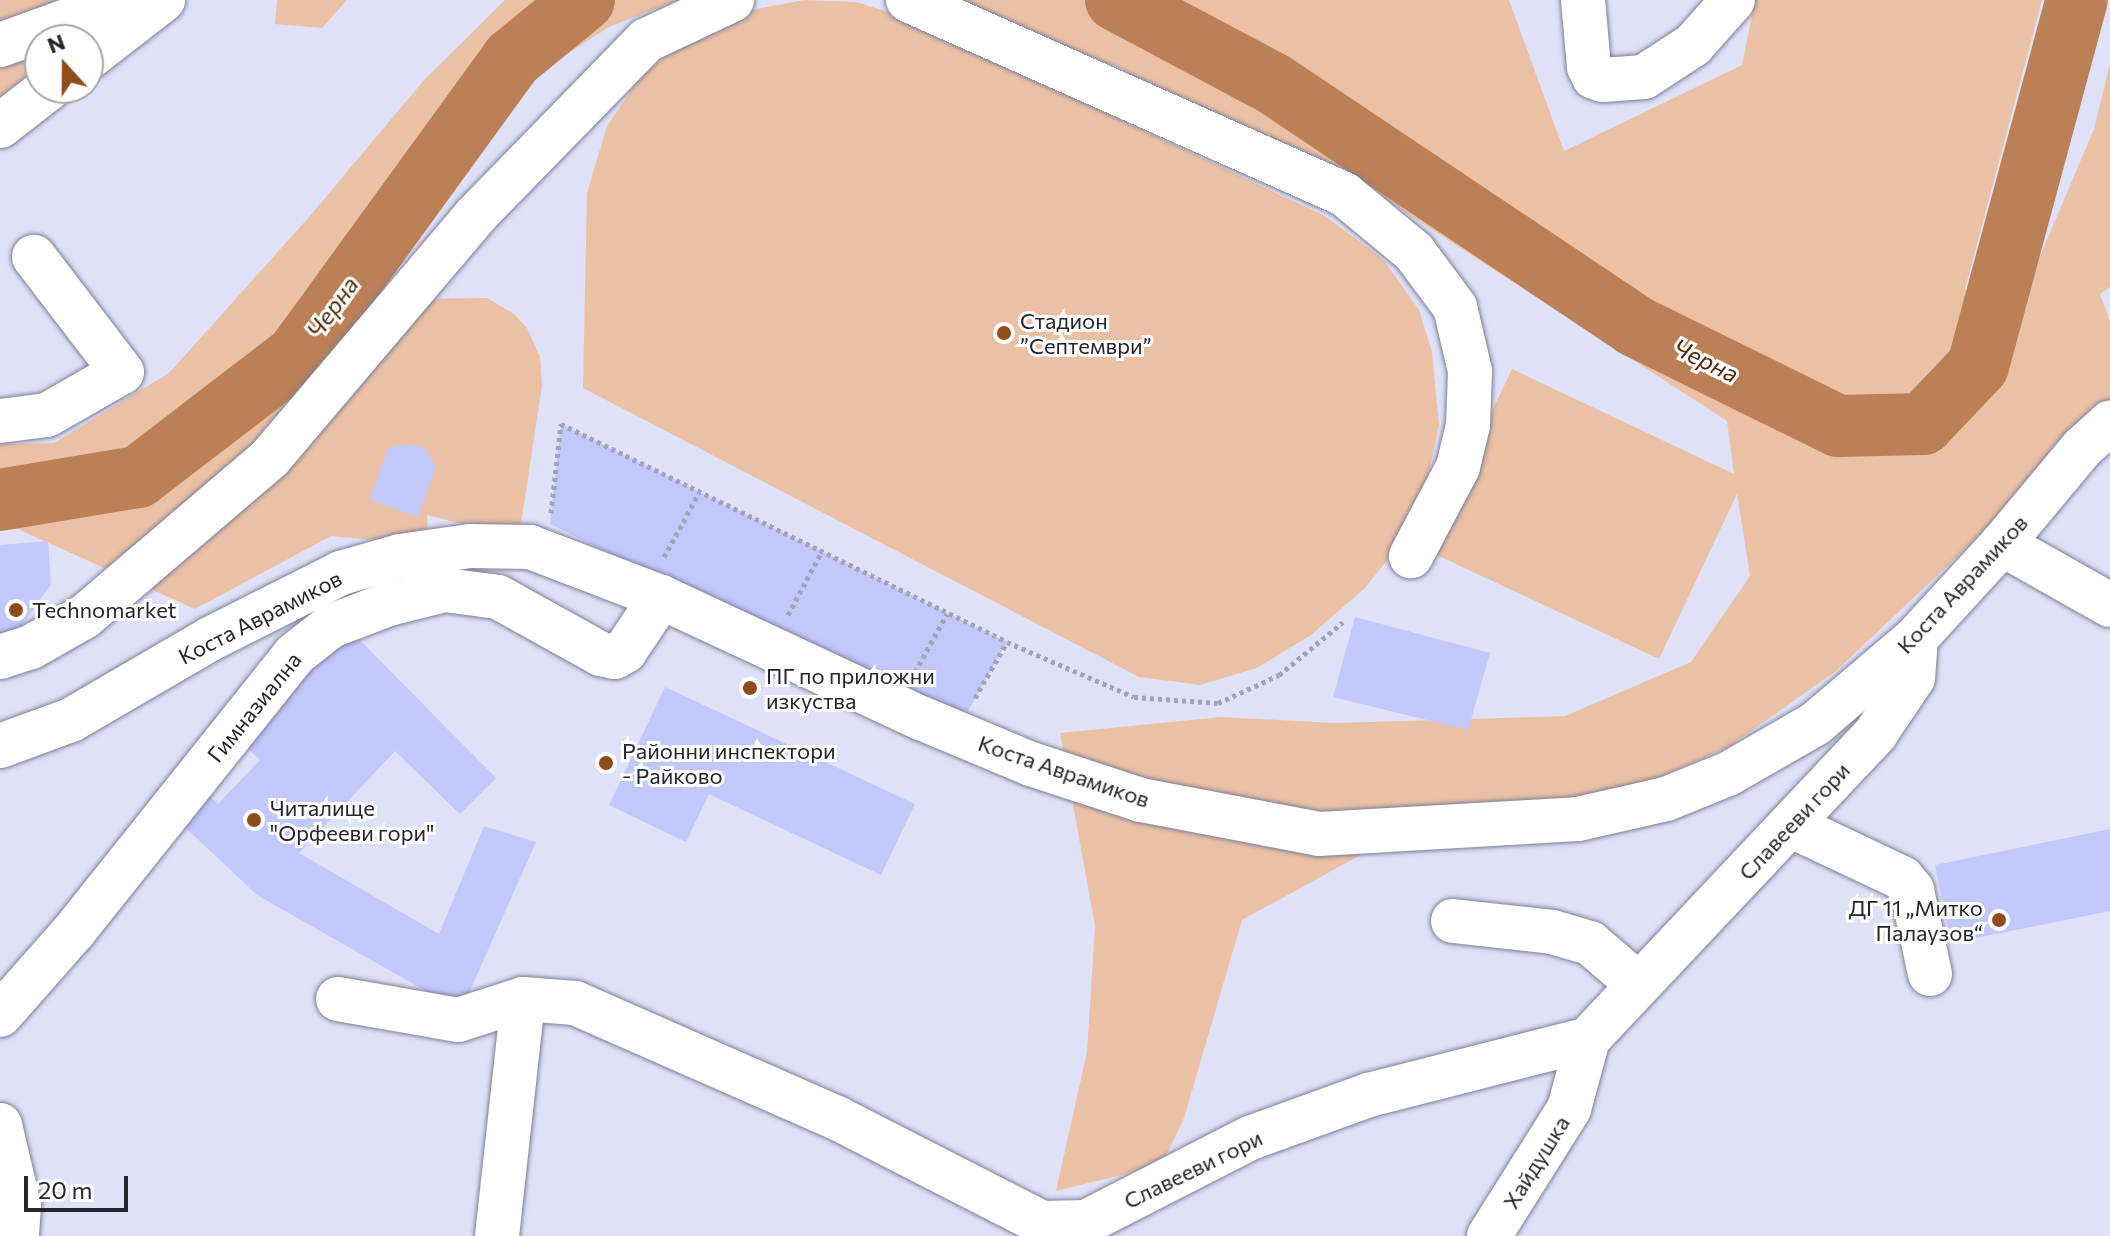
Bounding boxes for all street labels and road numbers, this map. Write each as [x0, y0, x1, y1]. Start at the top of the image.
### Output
street label: Коста Аврамиков [1891, 509, 2033, 659]
street label: Коста Аврамиков [174, 565, 346, 669]
street label: Гимназиална [202, 647, 306, 767]
street label: Коста Аврамиков [975, 729, 1153, 813]
street label: Славееви гори [1733, 757, 1855, 885]
street label: Хайдушка [1497, 1111, 1575, 1213]
street label: Славееви гори [1120, 1124, 1266, 1214]

